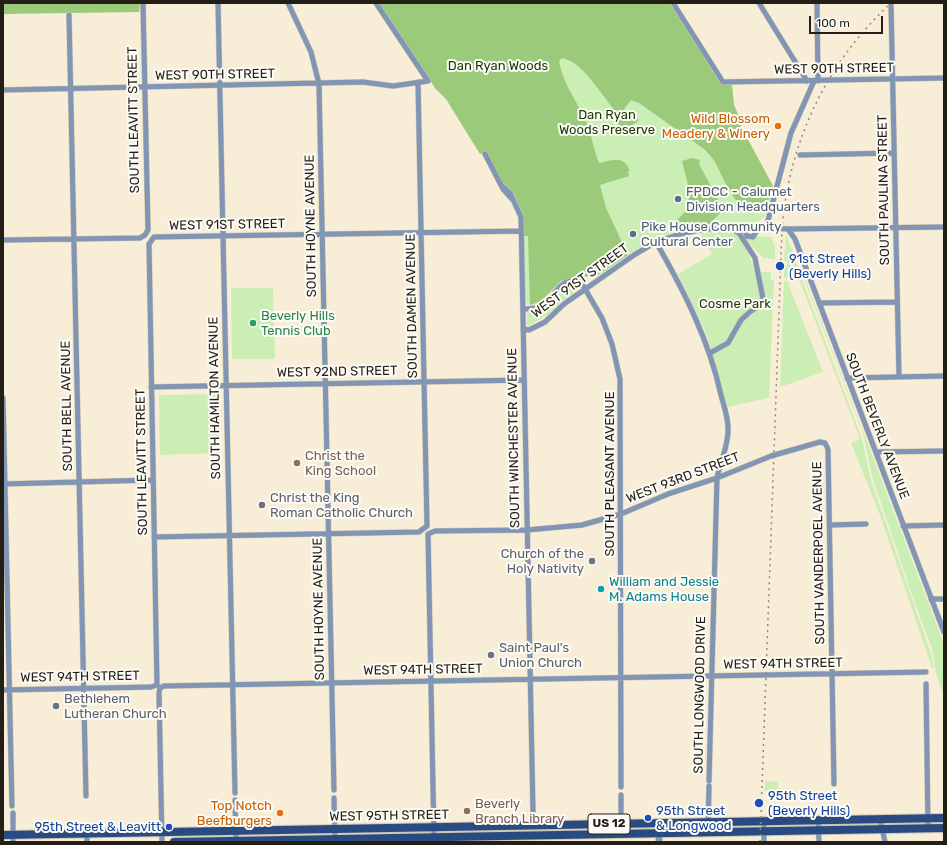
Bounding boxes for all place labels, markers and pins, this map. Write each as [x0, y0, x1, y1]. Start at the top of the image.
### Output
place label: Wild Blossom Meadery & Winery [662, 111, 770, 142]
marker: Wild Blossom Meadery & Winery [773, 121, 783, 131]
place label: FPDCC - Calumet Division Headquarters [686, 184, 820, 215]
marker: FPDCC - Calumet Division Headquarters [673, 194, 683, 204]
place label: Pike House Community Cultural Center [641, 219, 781, 250]
marker: Pike House Community Cultural Center [628, 229, 638, 239]
place label: 91st Street (Beverly Hills) [789, 251, 871, 282]
marker: 91st Street (Beverly Hills) [774, 260, 786, 272]
place label: Beverly Hills Tennis Club [261, 308, 335, 339]
marker: Beverly Hills Tennis Club [248, 318, 258, 328]
place label: Christ the King School [305, 448, 376, 479]
marker: Christ the King School [292, 458, 302, 468]
place label: Christ the King Roman Catholic Church [270, 490, 413, 521]
marker: Christ the King Roman Catholic Church [257, 500, 267, 510]
place label: Church of the Holy Nativity [501, 546, 584, 577]
marker: Church of the Holy Nativity [587, 556, 597, 566]
place label: William and Jessie M. Adams House [609, 574, 719, 605]
marker: William and Jessie M. Adams House [596, 584, 606, 594]
place label: Saint Paul's Union Church [499, 640, 582, 671]
marker: Saint Paul's Union Church [486, 650, 496, 660]
place label: Bethlehem Lutheran Church [64, 691, 167, 722]
marker: Bethlehem Lutheran Church [51, 701, 61, 711]
place label: 95th Street (Beverly Hills) [768, 788, 850, 819]
place label: Beverly Branch Library [475, 796, 564, 827]
marker: 95th Street (Beverly Hills) [753, 797, 765, 809]
place label: Top Notch Beefburgers [197, 798, 272, 829]
place label: 95th Street & Longwood [656, 803, 731, 834]
marker: Beverly Branch Library [462, 806, 472, 816]
marker: Top Notch Beefburgers [275, 808, 285, 818]
marker: 95th Street & Longwood [643, 813, 653, 823]
place label: 95th Street & Leavitt [34, 819, 161, 835]
marker: 95th Street & Leavitt [164, 822, 174, 832]

